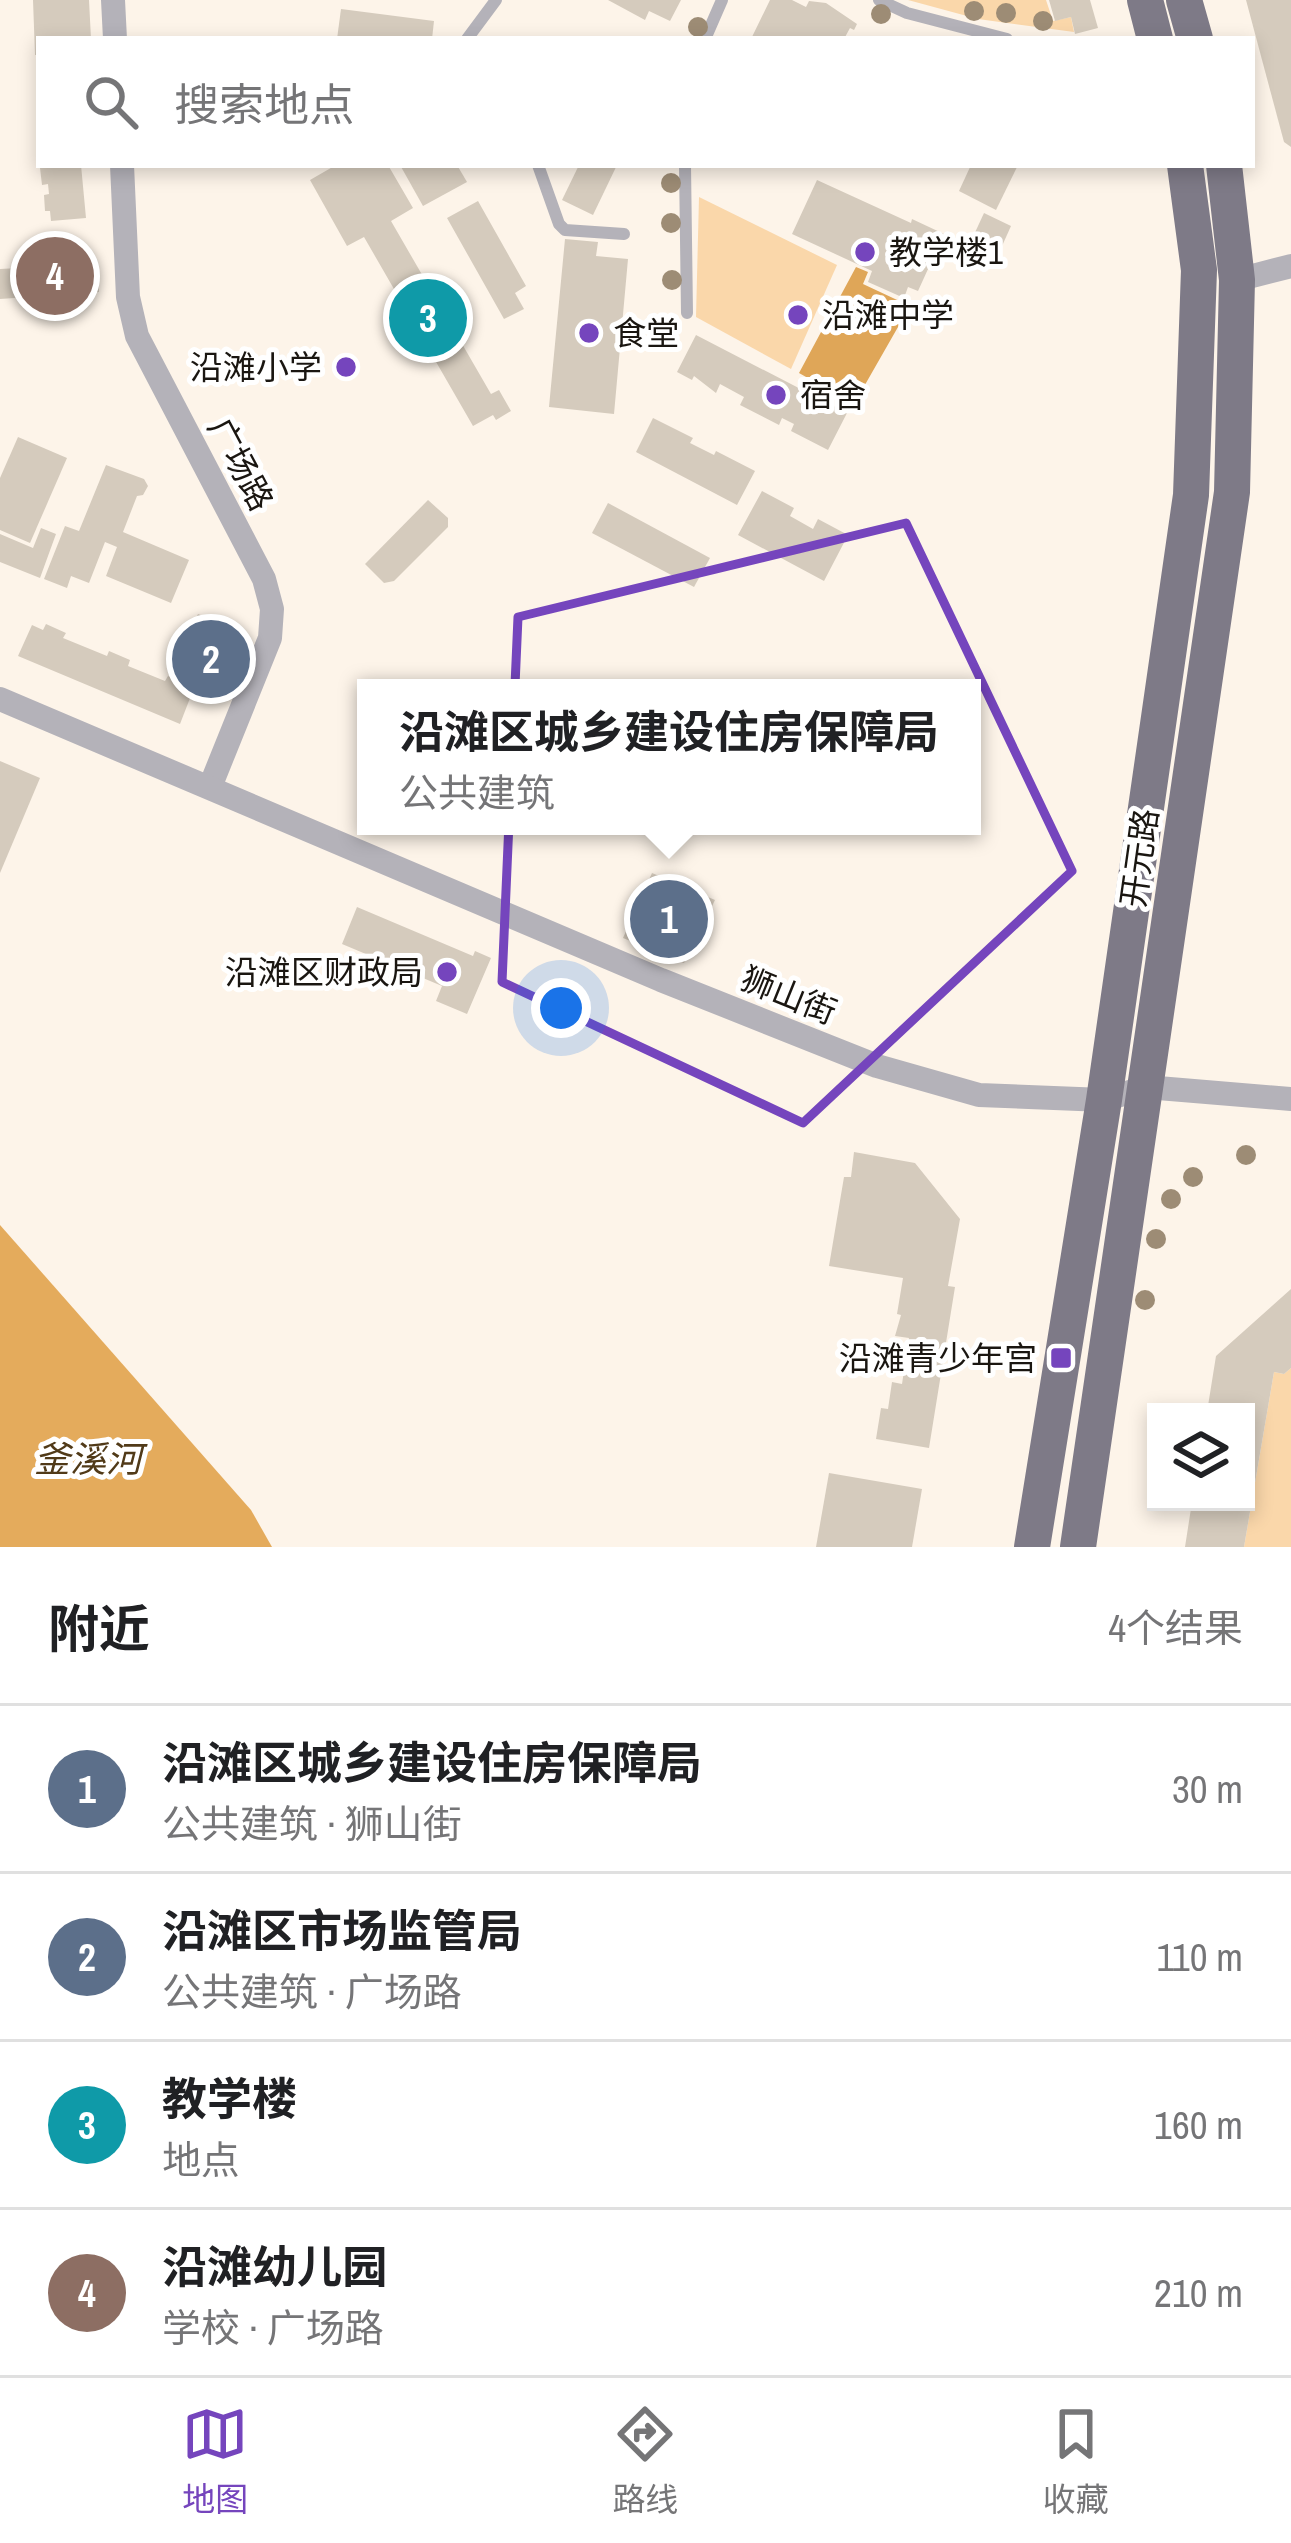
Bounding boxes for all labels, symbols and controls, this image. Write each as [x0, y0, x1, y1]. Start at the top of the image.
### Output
search box [36, 36, 1255, 168]
icon: search [78, 69, 144, 135]
text: 搜索地点 [174, 74, 354, 135]
place label: 教学楼1 [889, 230, 1003, 274]
pin: 4 [16, 231, 94, 321]
marker: 教学楼1 [852, 239, 878, 265]
pin: 3 [389, 273, 467, 363]
place label: 沿滩中学 [822, 293, 954, 337]
marker: 沿滩中学 [785, 302, 811, 328]
place label: 食堂 [613, 311, 679, 355]
marker: 食堂 [576, 320, 602, 346]
place label: 沿滩小学 [190, 345, 322, 389]
marker: 沿滩小学 [333, 354, 359, 380]
place label: 宿舍 [800, 373, 866, 417]
marker: 宿舍 [763, 382, 789, 408]
street label: 广场路 [198, 410, 284, 518]
pin: 2 [172, 614, 250, 704]
popup [357, 679, 981, 835]
text: 沿滩区城乡建设住房保障局 [399, 701, 939, 762]
text: 公共建筑 [399, 767, 555, 819]
street label: 开元路 [1110, 806, 1168, 910]
pin: 1 [630, 874, 708, 964]
place label: 沿滩区财政局 [225, 950, 423, 994]
street label: 狮山街 [735, 956, 843, 1034]
marker: 沿滩区财政局 [434, 959, 460, 985]
your location [531, 978, 591, 1038]
place label: 沿滩青少年宫 [839, 1336, 1037, 1380]
marker: 沿滩青少年宫 [1048, 1345, 1074, 1371]
map controls [1147, 1403, 1255, 1511]
button: layers [1147, 1403, 1255, 1511]
water label: 釜溪河 [34, 1435, 148, 1483]
text: 附近 [48, 1594, 150, 1663]
text: 4个结果 [1108, 1602, 1243, 1654]
text: 沿滩区城乡建设住房保障局 [162, 1732, 702, 1793]
text: 1 [78, 1763, 96, 1815]
text: 30 m [1172, 1763, 1243, 1815]
text: 公共建筑 · 狮山街 [162, 1798, 462, 1850]
text: 沿滩区市场监管局 [162, 1900, 522, 1961]
text: 2 [78, 1931, 96, 1983]
text: 110 m [1156, 1931, 1243, 1983]
text: 公共建筑 · 广场路 [162, 1966, 462, 2018]
text: 教学楼 [162, 2068, 297, 2129]
text: 3 [78, 2099, 96, 2151]
text: 160 m [1154, 2099, 1243, 2151]
text: 地点 [162, 2134, 240, 2186]
text: 沿滩幼儿园 [162, 2236, 387, 2297]
text: 4 [78, 2267, 96, 2319]
text: 210 m [1154, 2267, 1243, 2319]
text: 学校 · 广场路 [162, 2302, 384, 2354]
tab: 地图 [182, 2401, 248, 2521]
tab: 路线 [612, 2401, 678, 2521]
tab: 收藏 [1043, 2401, 1109, 2521]

